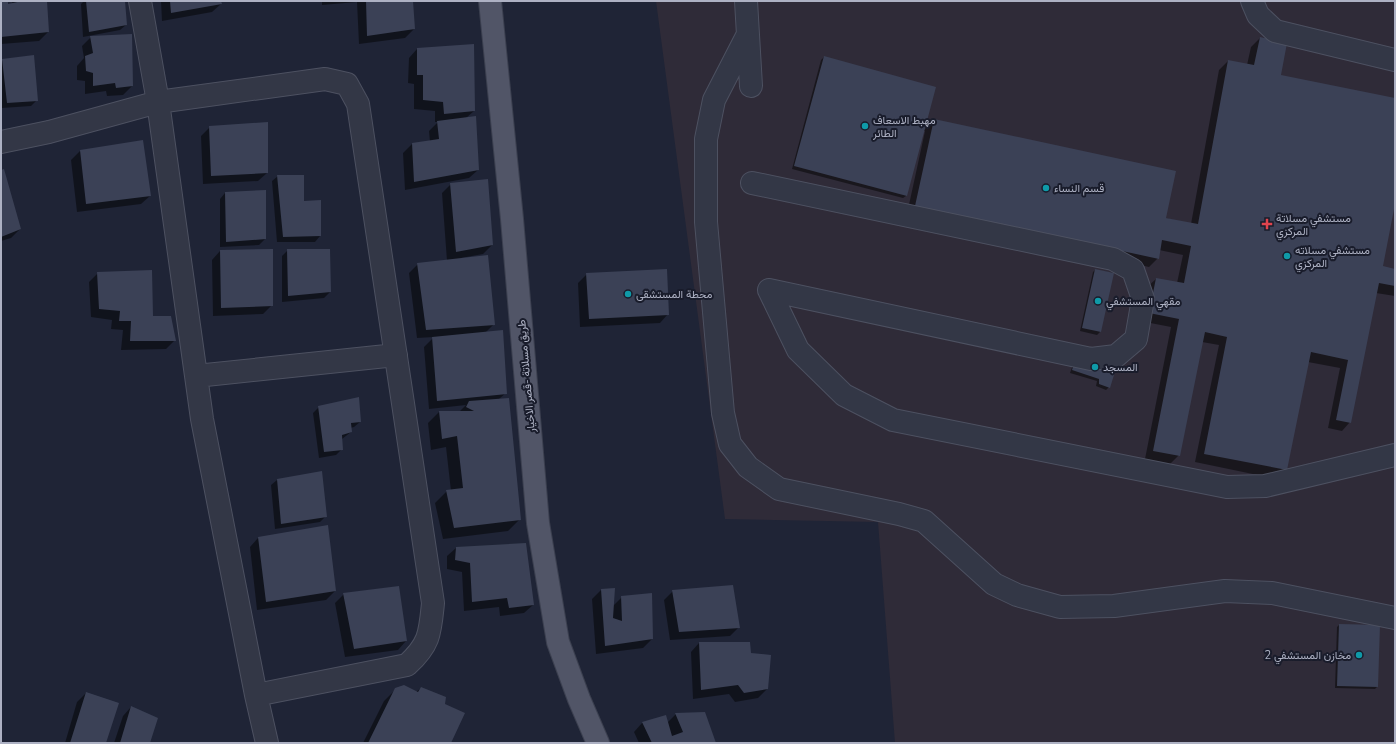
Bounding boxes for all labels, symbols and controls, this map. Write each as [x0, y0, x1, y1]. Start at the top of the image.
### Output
place label: مهبط الاسعاف الطائر [872, 113, 936, 141]
marker: مهبط الاسعاف الطائر [860, 121, 870, 131]
place label: قسم النساء [1054, 181, 1104, 196]
marker: قسم النساء [1041, 183, 1051, 193]
place label: مستشفي مسلاتة المركزي [1276, 211, 1351, 241]
marker: مستشفي مسلاتة المركزي [1261, 218, 1273, 230]
place label: مستشفي مسلاته المركزي [1295, 243, 1370, 273]
marker: مستشفي مسلاته المركزي [1282, 251, 1292, 261]
place label: محطة المستشقى [636, 287, 713, 302]
marker: محطة المستشقى [623, 289, 633, 299]
place label: مقهي المستشفي [1106, 294, 1180, 311]
marker: مقهي المستشفي [1093, 296, 1103, 306]
street label: طريق مسلاتة -قصر الاخيار [514, 319, 539, 434]
place label: المسجد [1103, 360, 1138, 375]
marker: المسجد [1090, 362, 1100, 372]
place label: مخازن المستشفي 2 [1264, 648, 1351, 665]
marker: مخازن المستشفي 2 [1354, 650, 1364, 660]

